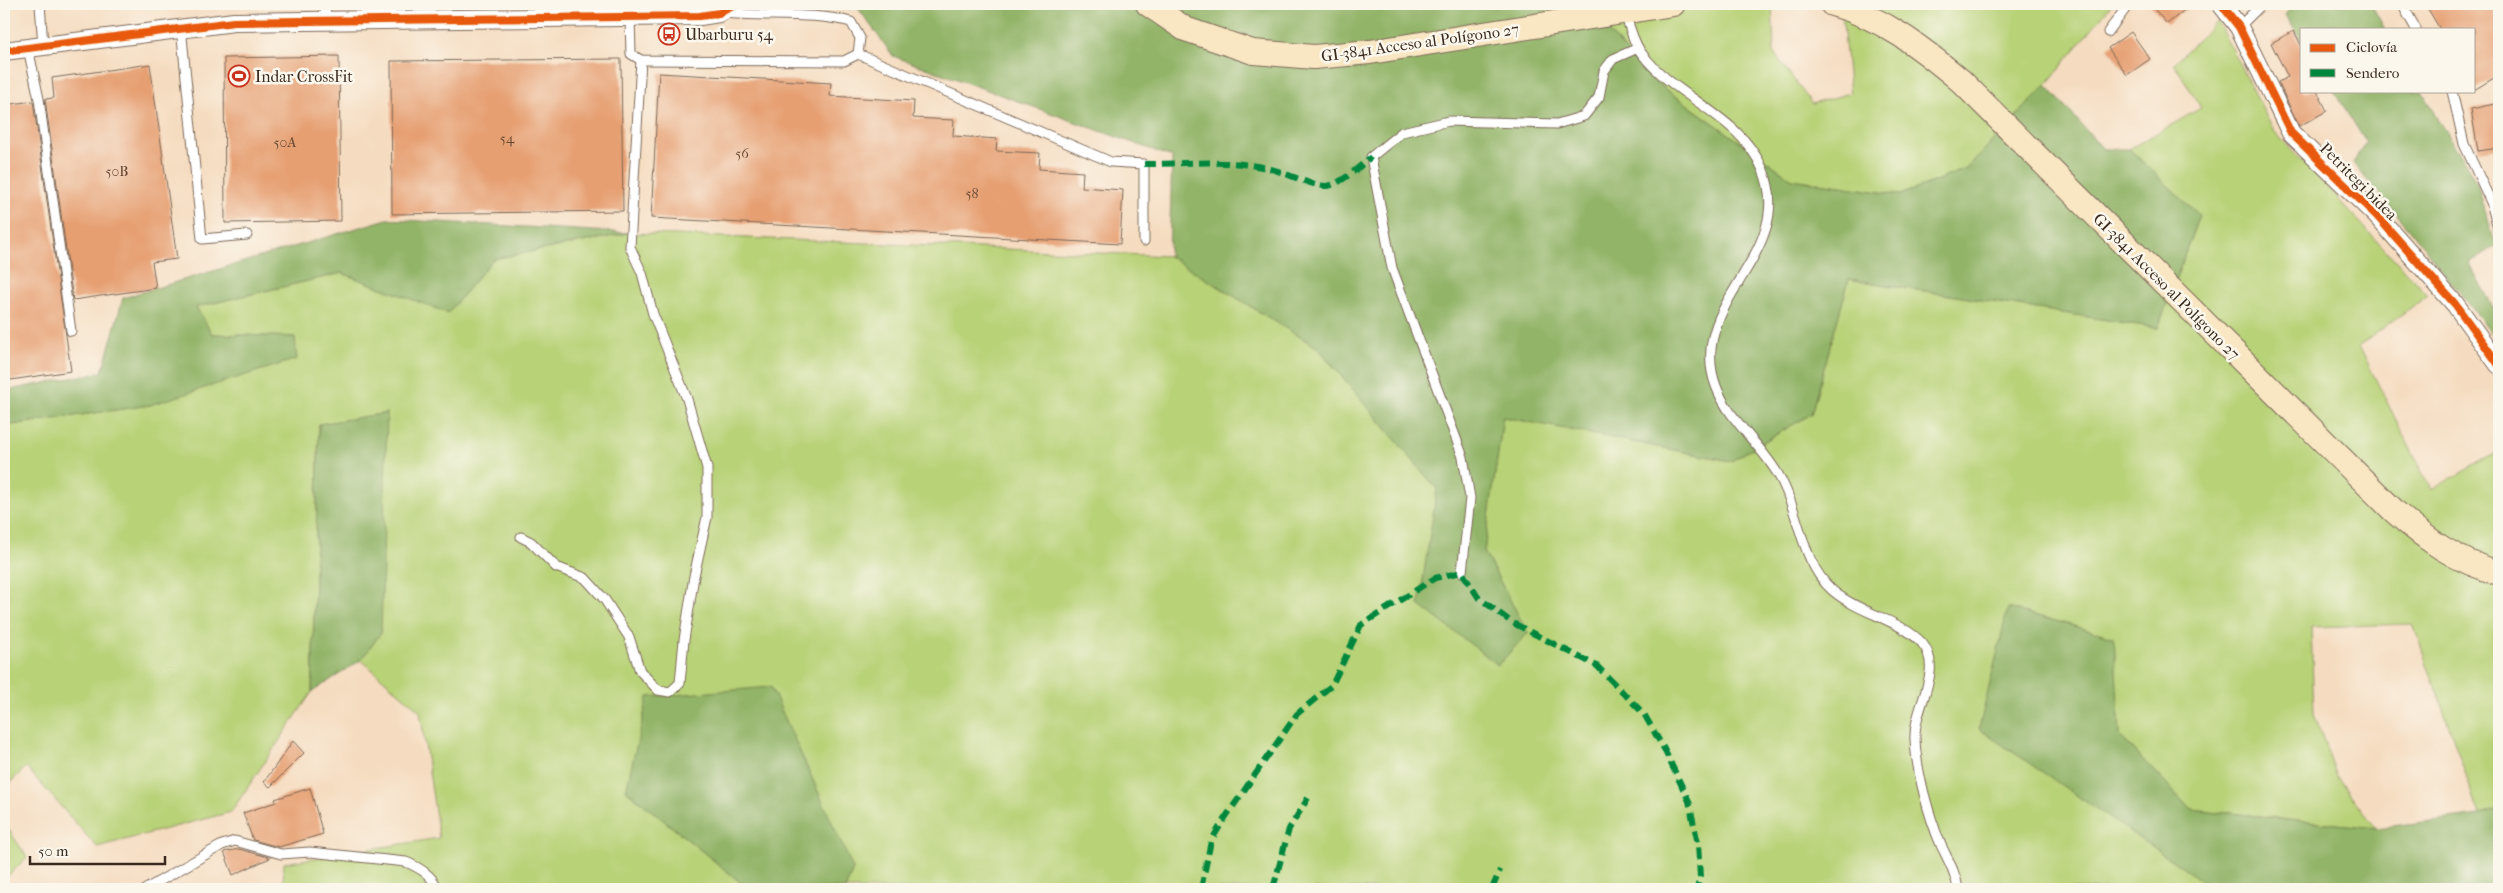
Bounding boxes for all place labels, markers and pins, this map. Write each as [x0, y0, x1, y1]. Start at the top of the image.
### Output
bus stop icon: Ubarburu 54 [657, 22, 681, 46]
place label: Ubarburu 54 [685, 25, 774, 44]
sports icon: Indar CrossFit [227, 64, 251, 88]
place label: Indar CrossFit [255, 67, 353, 86]

